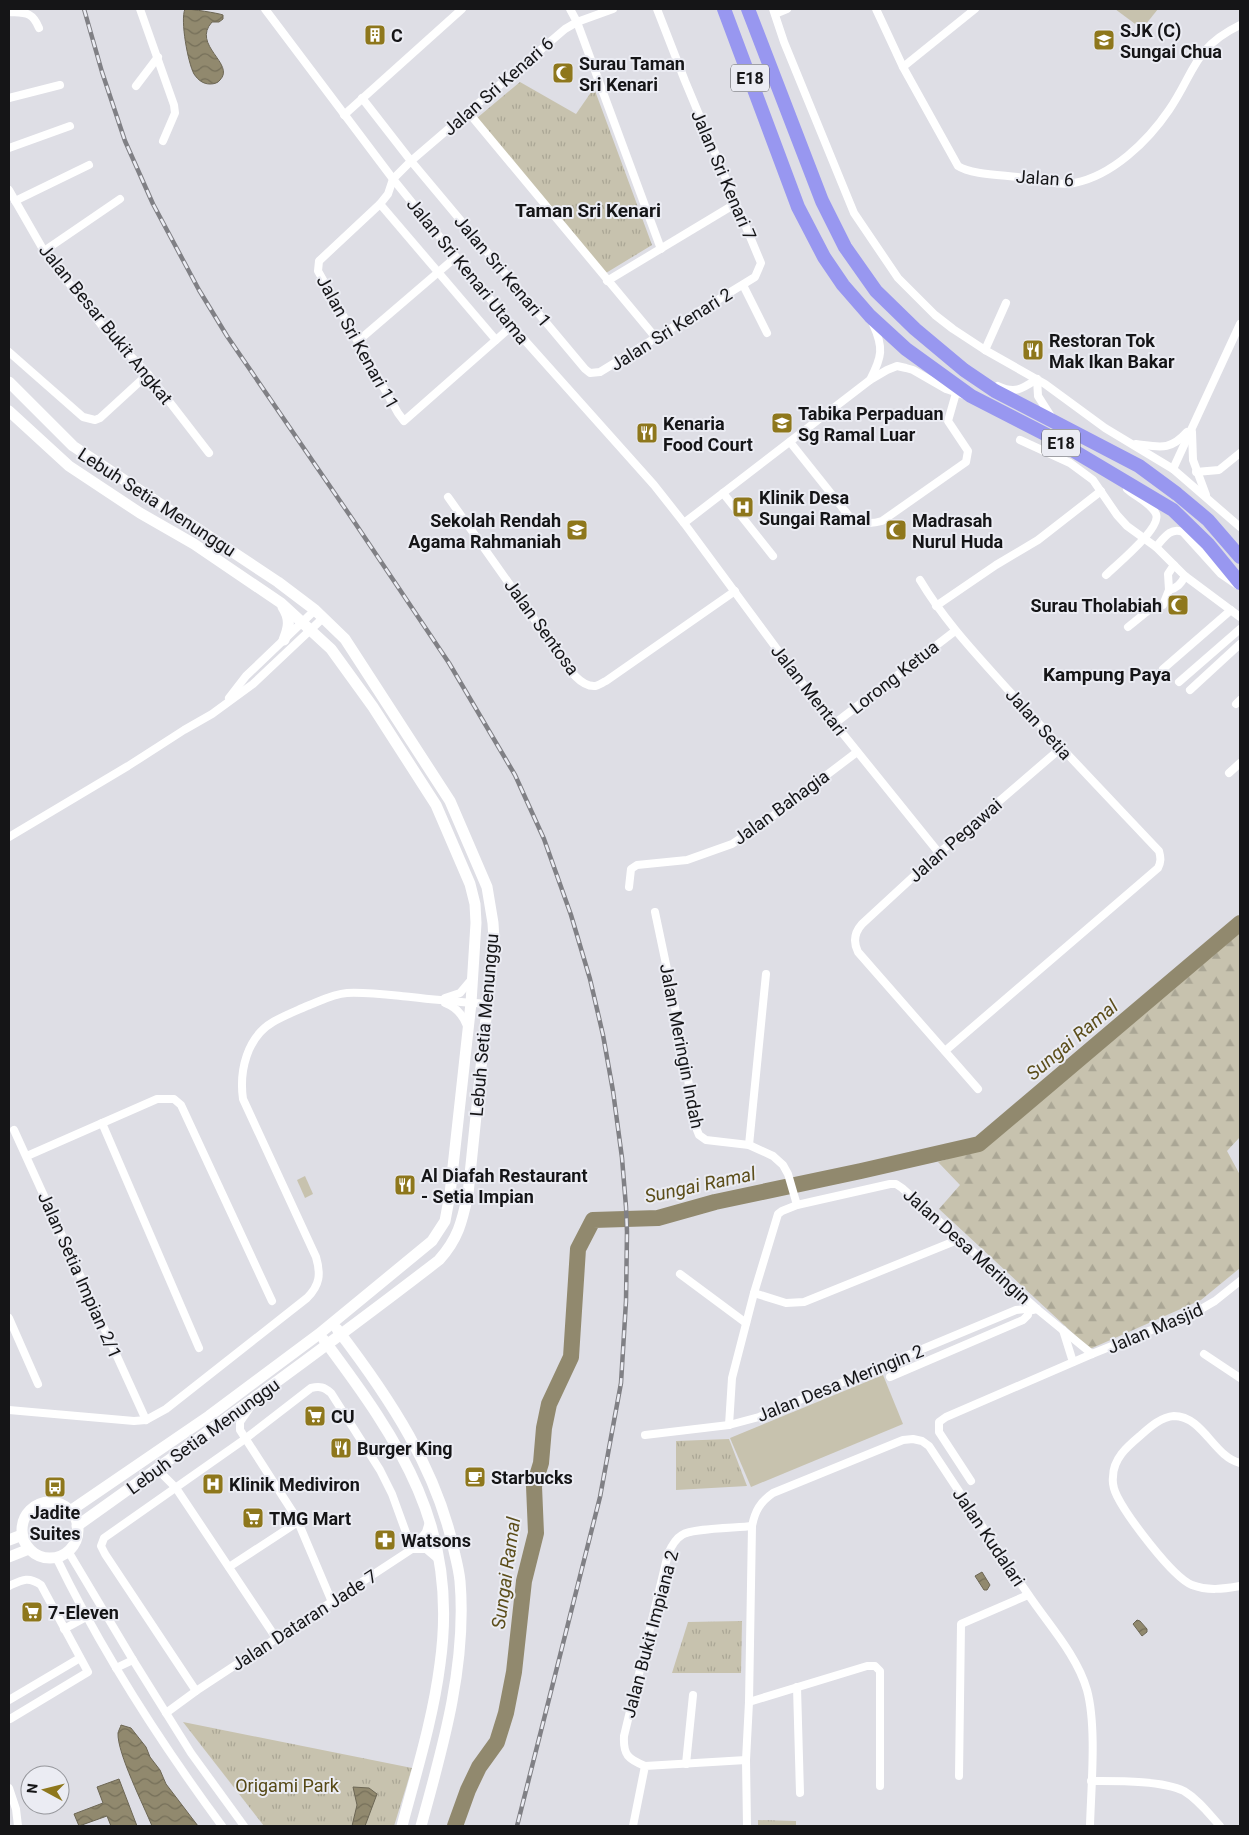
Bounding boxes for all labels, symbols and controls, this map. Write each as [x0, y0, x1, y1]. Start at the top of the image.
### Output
place label: SJK (C) Sungai Chua [1120, 20, 1222, 62]
building icon: C [363, 23, 387, 47]
place label: C [391, 25, 403, 46]
school or university icon: SJK (C) Sungai Chua [1092, 28, 1116, 52]
street label: Jalan Sri Kenari 6 [439, 32, 557, 140]
place label: Surau Taman Sri Kenari [579, 53, 685, 95]
mosque icon: Surau Taman Sri Kenari [551, 61, 575, 85]
road number: E18 [731, 64, 769, 92]
street label: Jalan Sri Kenari 7 [687, 107, 761, 243]
street label: Jalan 6 [1015, 165, 1075, 191]
street label: Jalan Sri Kenari Utama [403, 194, 533, 348]
district label: Taman Sri Kenari [515, 199, 661, 222]
street label: Jalan Sri Kenari 1 [450, 211, 556, 331]
street label: Jalan Besar Bukit Angkat [35, 240, 177, 409]
street label: Jalan Sri Kenari 11 [313, 272, 403, 412]
street label: Jalan Sri Kenari 2 [606, 283, 736, 375]
place label: Restoran Tok Mak Ikan Bakar [1049, 330, 1175, 372]
restaurant icon: Restoran Tok Mak Ikan Bakar [1021, 338, 1045, 362]
place label: Tabika Perpaduan Sg Ramal Luar [798, 403, 944, 445]
school or university icon: Tabika Perpaduan Sg Ramal Luar [770, 411, 794, 435]
place label: Kenaria Food Court [663, 413, 753, 455]
restaurant icon: Kenaria Food Court [635, 421, 659, 445]
road number: E18 [1042, 429, 1080, 456]
street label: Lebuh Setia Menunggu [74, 443, 240, 561]
place label: Klinik Desa Sungai Ramal [759, 487, 871, 529]
hospital icon: Klinik Desa Sungai Ramal [731, 495, 755, 519]
place label: Sekolah Rendah Agama Rahmaniah [408, 510, 561, 552]
place label: Madrasah Nurul Huda [912, 510, 1004, 552]
school or university icon: Sekolah Rendah Agama Rahmaniah [565, 518, 589, 542]
mosque icon: Madrasah Nurul Huda [884, 518, 908, 542]
street label: Jalan Sentosa [500, 575, 584, 679]
mosque icon: Surau Tholabiah [1166, 593, 1190, 617]
place label: Surau Tholabiah [1030, 595, 1162, 616]
street label: Lorong Ketua [845, 636, 943, 718]
street label: Jalan Mentari [767, 640, 851, 740]
district label: Kampung Paya [1043, 663, 1171, 686]
street label: Jalan Setia [1002, 684, 1076, 764]
street label: Jalan Bahagia [729, 765, 833, 849]
street label: Jalan Pegawai [904, 794, 1006, 886]
street label: Lebuh Setia Menunggu [466, 933, 502, 1117]
street label: Jalan Meringin Indah [656, 962, 708, 1130]
water label: Sungai Ramal [1021, 995, 1123, 1085]
water label: Sungai Ramal [642, 1162, 758, 1208]
place label: Al Diafah Restaurant - Setia Impian [421, 1165, 587, 1207]
restaurant icon: Al Diafah Restaurant - Setia Impian [393, 1173, 417, 1197]
street label: Jalan Desa Meringin [899, 1184, 1035, 1308]
street label: Jalan Setia Impian 2/1 [34, 1188, 126, 1362]
street label: Jalan Masjid [1104, 1298, 1206, 1358]
street label: Jalan Desa Meringin 2 [754, 1340, 926, 1426]
street label: Lebuh Setia Menunggu [123, 1374, 283, 1498]
supermarket icon: CU [303, 1404, 327, 1428]
place label: CU [331, 1406, 355, 1427]
restaurant icon: Burger King [329, 1436, 353, 1460]
place label: Burger King [357, 1438, 453, 1459]
cafe icon: Starbucks [463, 1465, 487, 1489]
place label: Starbucks [491, 1467, 573, 1488]
hospital icon: Klinik Mediviron [201, 1472, 225, 1496]
place label: Klinik Mediviron [229, 1474, 360, 1495]
bus stop icon: Jadite Suites [43, 1475, 67, 1499]
street label: Jalan Kudalari [948, 1484, 1030, 1590]
place label: Jadite Suites [30, 1502, 81, 1544]
supermarket icon: TMG Mart [241, 1506, 265, 1530]
place label: TMG Mart [269, 1508, 351, 1529]
water label: Sungai Ramal [487, 1515, 525, 1630]
pharmacy icon: Watsons [373, 1528, 397, 1552]
place label: Watsons [401, 1530, 471, 1551]
street label: Jalan Bukit Impiana 2 [618, 1548, 682, 1720]
street label: Jalan Dataran Jade 7 [227, 1565, 381, 1675]
supermarket icon: 7-Eleven [20, 1600, 44, 1624]
place label: 7-Eleven [48, 1602, 119, 1623]
north arrow [20, 1765, 70, 1815]
park label: Origami Park [235, 1775, 340, 1796]
text: N [24, 1783, 41, 1794]

